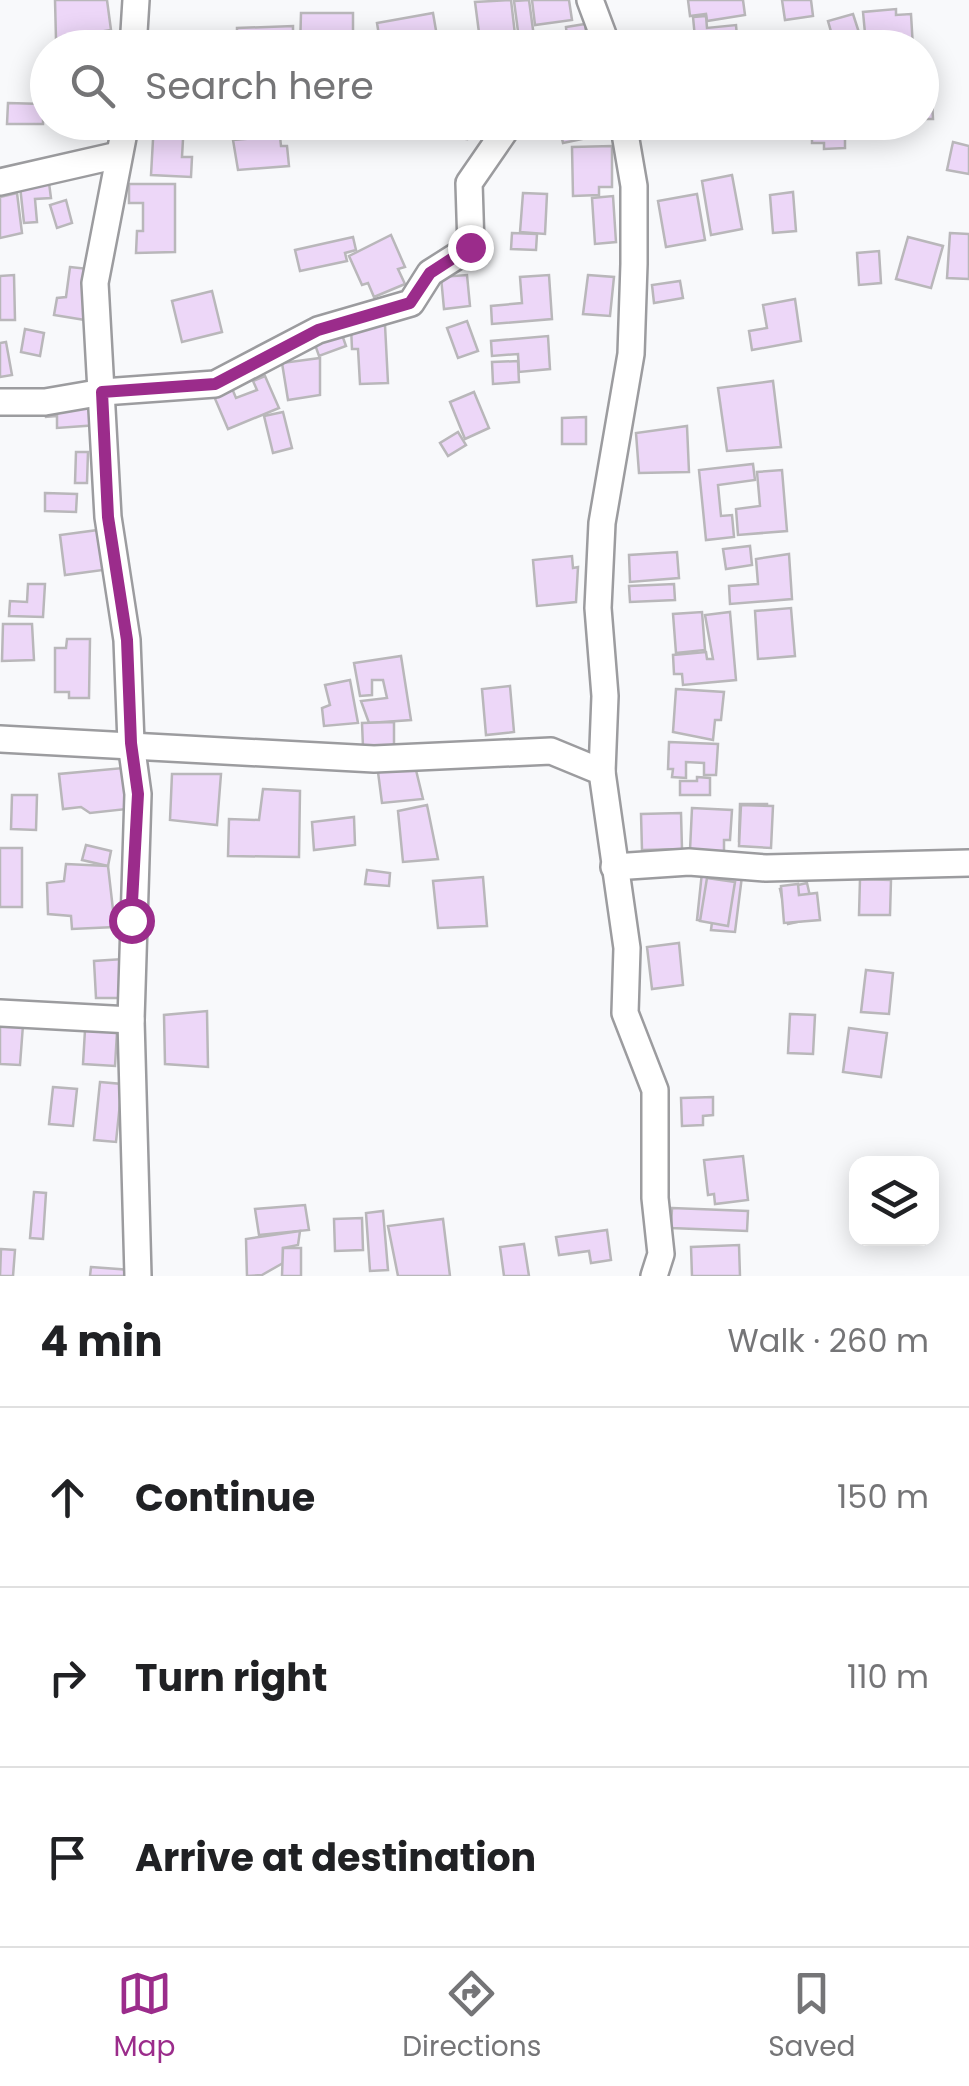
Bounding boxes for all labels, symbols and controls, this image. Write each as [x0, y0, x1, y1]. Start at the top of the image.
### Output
search box [30, 30, 939, 140]
icon: search [65, 58, 120, 113]
text: Search here [145, 59, 374, 112]
route end [448, 225, 494, 271]
route start [109, 898, 155, 944]
map controls [849, 1156, 939, 1246]
button: layers [849, 1156, 939, 1246]
text: 4 min [40, 1312, 163, 1371]
text: Walk · 260 m [728, 1318, 929, 1363]
icon: ahead [40, 1470, 95, 1525]
text: Continue [135, 1471, 315, 1524]
text: 150 m [837, 1474, 929, 1519]
icon: right [40, 1650, 95, 1705]
text: Turn right [135, 1651, 327, 1704]
text: 110 m [847, 1654, 929, 1699]
icon: arrive [40, 1830, 95, 1885]
text: Arrive at destination [135, 1831, 536, 1884]
tab: Map [113, 1966, 175, 2068]
tab: Directions [402, 1966, 541, 2068]
tab: Saved [768, 1966, 856, 2068]

